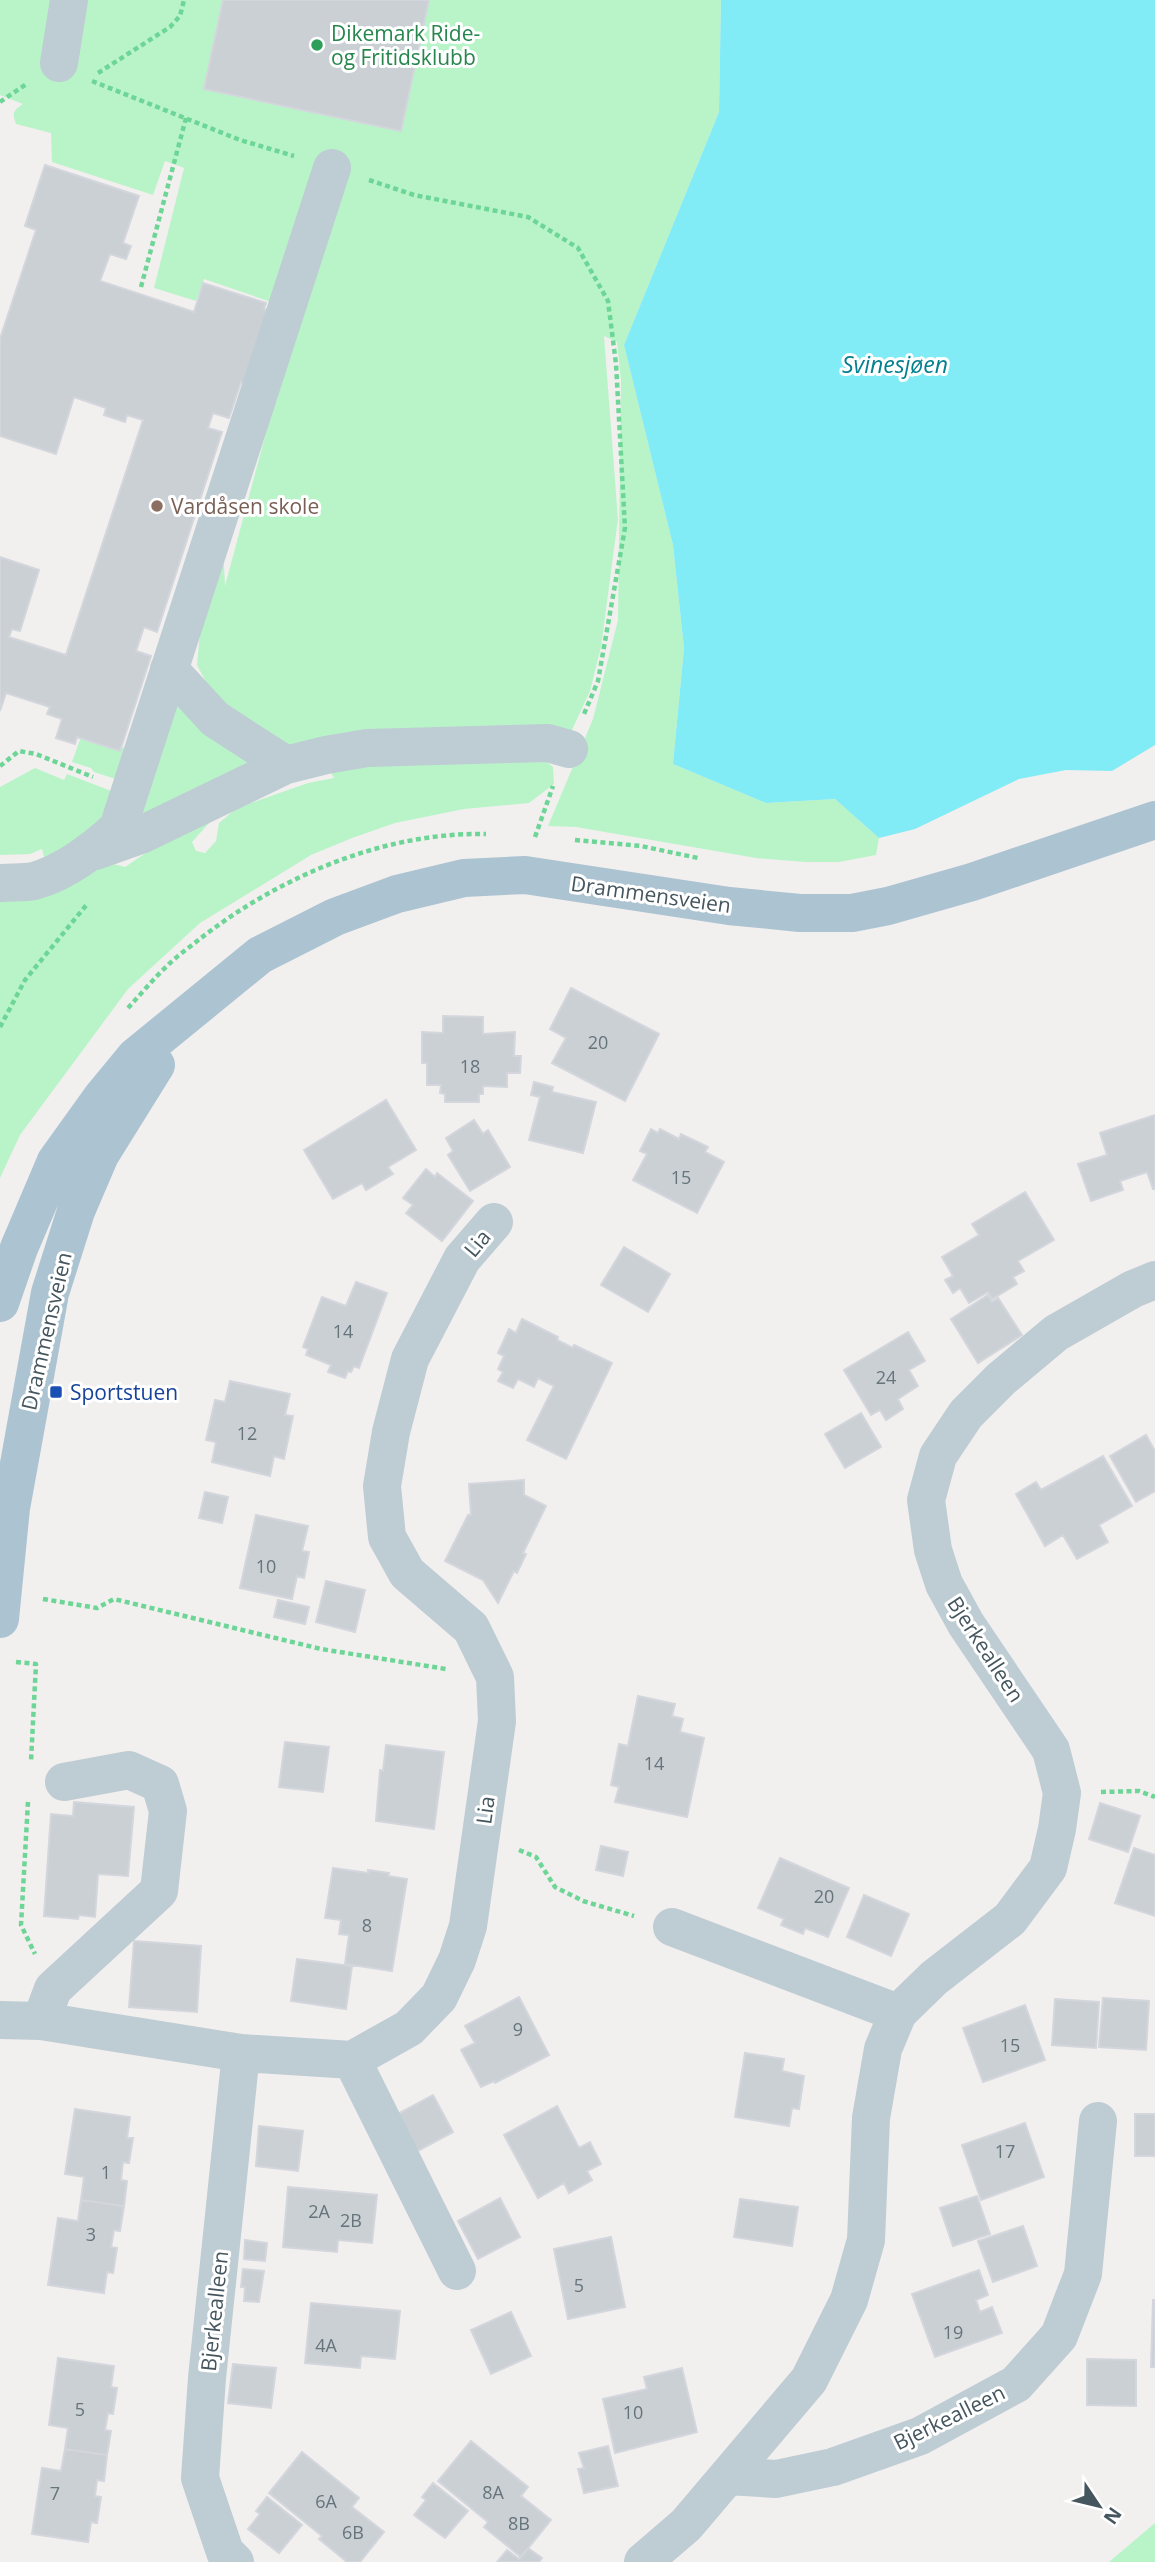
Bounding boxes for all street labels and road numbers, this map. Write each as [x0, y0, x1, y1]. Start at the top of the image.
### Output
street label: Drammensveien [569, 869, 733, 919]
street label: Lia [457, 1223, 497, 1263]
street label: Drammensveien [14, 1249, 78, 1413]
street label: Bjerkealleen [941, 1591, 1031, 1707]
street label: Lia [469, 1794, 501, 1826]
street label: Bjerkealleen [194, 2249, 234, 2373]
street label: Bjerkealleen [889, 2378, 1009, 2456]

